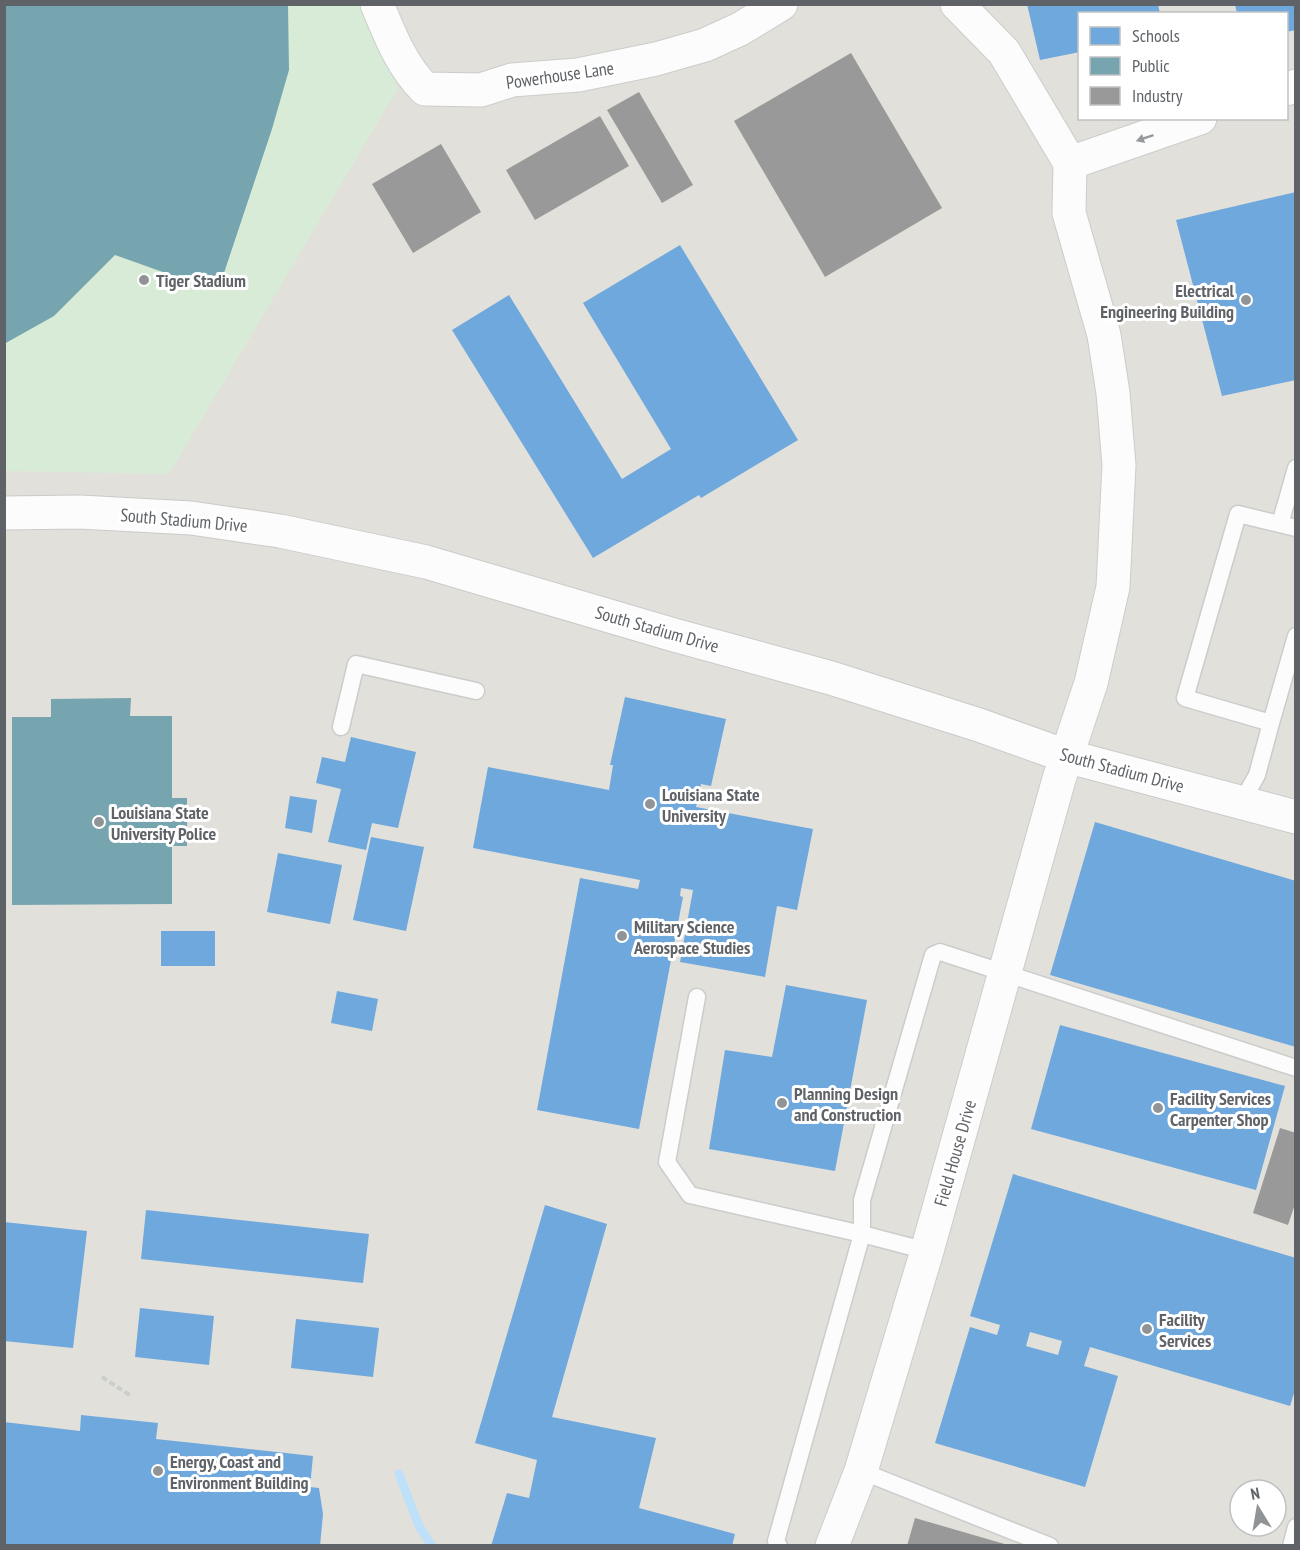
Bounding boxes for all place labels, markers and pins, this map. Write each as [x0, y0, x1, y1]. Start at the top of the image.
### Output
place label: Tiger Stadium [156, 269, 246, 292]
marker: Tiger Stadium [137, 273, 151, 287]
place label: Electrical Engineering Building [1100, 279, 1235, 323]
marker: Electrical Engineering Building [1239, 293, 1253, 307]
place label: Louisiana State University [662, 783, 760, 827]
marker: Louisiana State University [643, 797, 657, 811]
place label: Louisiana State University Police [111, 801, 217, 845]
marker: Louisiana State University Police [92, 815, 106, 829]
place label: Military Science Aerospace Studies [633, 915, 750, 959]
marker: Military Science Aerospace Studies [615, 929, 629, 943]
place label: Planning Design and Construction [794, 1082, 901, 1126]
place label: Facility Services Carpenter Shop [1170, 1087, 1271, 1131]
marker: Planning Design and Construction [775, 1096, 789, 1110]
marker: Facility Services Carpenter Shop [1151, 1101, 1165, 1115]
place label: Facility Services [1159, 1308, 1211, 1352]
marker: Facility Services [1140, 1322, 1154, 1336]
place label: Energy, Coast and Environment Building [170, 1450, 308, 1494]
marker: Energy, Coast and Environment Building [151, 1464, 165, 1478]

